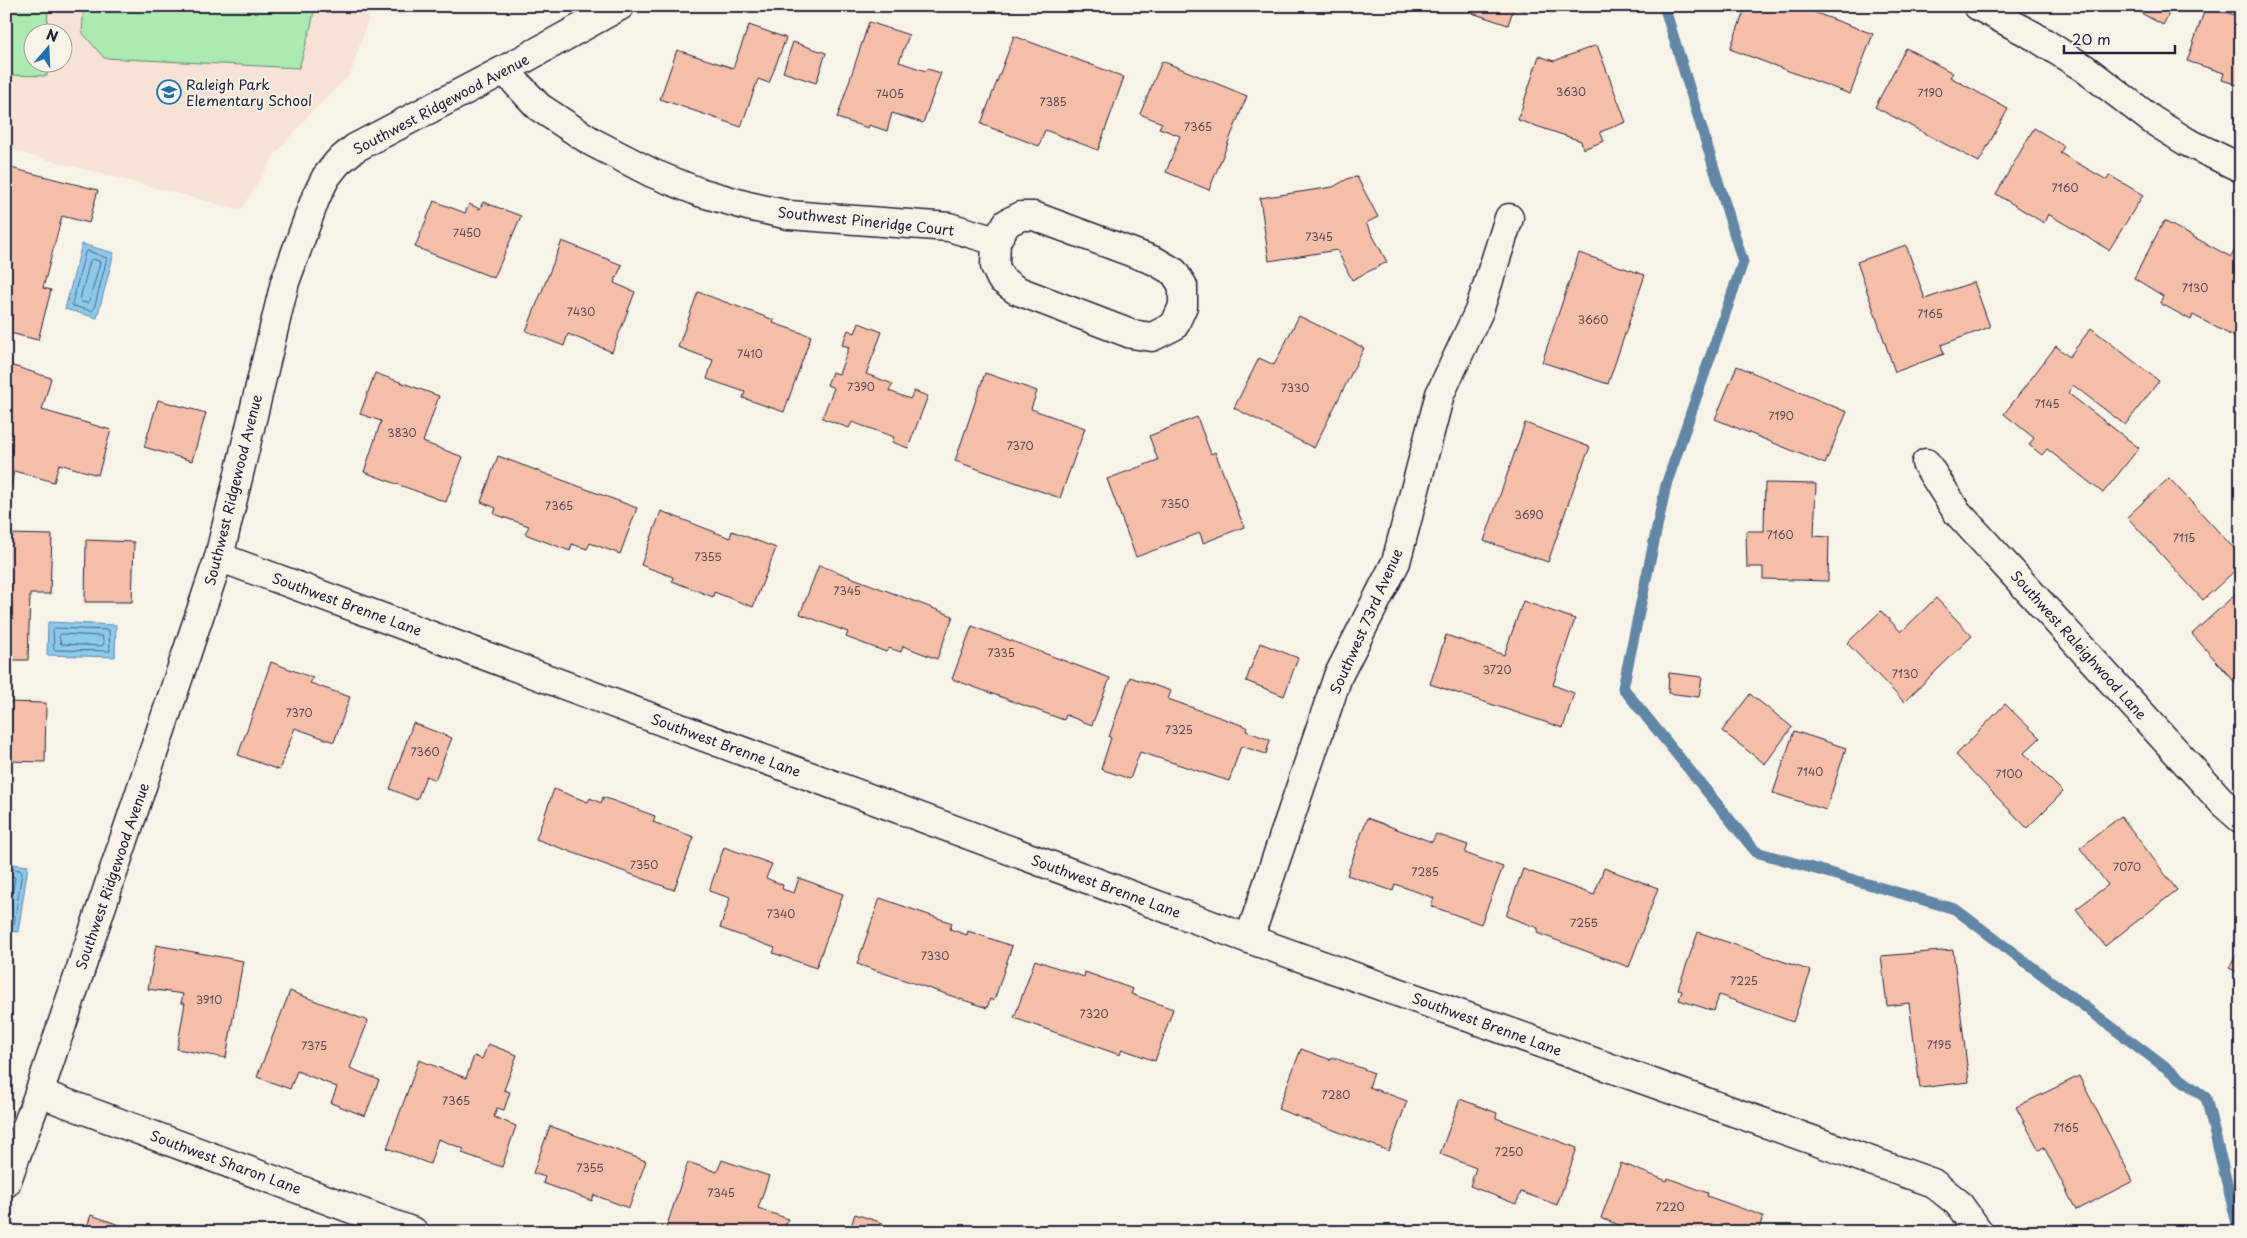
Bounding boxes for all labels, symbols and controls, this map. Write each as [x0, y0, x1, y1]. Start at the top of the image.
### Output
north arrow [22, 22, 72, 72]
scale bar [2064, 22, 2176, 54]
text: N [44, 24, 61, 47]
text: 20 m [2072, 27, 2111, 50]
street label: Southwest Ridgewood Avenue [349, 48, 533, 159]
place label: Raleigh Park Elementary School [186, 74, 312, 111]
school or university icon: Raleigh Park Elementary School [156, 79, 182, 105]
house number: 3630 [1556, 83, 1586, 100]
house number: 7190 [1917, 84, 1943, 101]
house number: 7405 [876, 85, 904, 102]
house number: 7385 [1040, 93, 1066, 110]
house number: 7365 [1184, 118, 1212, 135]
house number: 7160 [2052, 179, 2078, 196]
street label: Southwest Pineridge Court [777, 201, 956, 241]
house number: 7450 [453, 224, 481, 241]
house number: 7345 [1305, 228, 1333, 245]
house number: 7130 [2182, 279, 2208, 296]
house number: 7430 [567, 303, 595, 320]
house number: 7165 [1917, 305, 1943, 322]
house number: 3660 [1578, 311, 1608, 328]
house number: 7410 [737, 345, 763, 362]
house number: 7390 [847, 378, 875, 395]
house number: 7330 [1281, 379, 1309, 396]
street label: Southwest Ridgewood Avenue [199, 392, 267, 588]
house number: 7145 [2034, 395, 2060, 412]
house number: 7190 [1768, 407, 1794, 424]
house number: 3830 [387, 424, 417, 441]
house number: 7370 [1006, 437, 1034, 454]
house number: 7350 [1161, 495, 1189, 512]
house number: 7365 [545, 497, 573, 514]
house number: 3690 [1514, 506, 1544, 523]
house number: 7160 [1767, 526, 1793, 543]
house number: 7115 [2173, 529, 2195, 546]
street label: Southwest 73rd Avenue [1324, 545, 1408, 697]
house number: 7355 [694, 548, 722, 565]
street label: Southwest Raleighwood Lane [2006, 566, 2152, 724]
street label: Southwest Brenne Lane [269, 567, 425, 641]
house number: 7345 [833, 582, 861, 599]
house number: 7335 [987, 644, 1015, 661]
house number: 3720 [1482, 661, 1512, 678]
house number: 7130 [1892, 665, 1918, 682]
house number: 7370 [285, 704, 313, 721]
street label: Southwest Brenne Lane [648, 708, 804, 782]
house number: 7325 [1165, 721, 1193, 738]
house number: 7360 [410, 743, 440, 760]
house number: 7140 [1797, 763, 1823, 780]
house number: 7100 [1995, 765, 2023, 782]
street label: Southwest Ridgewood Avenue [70, 779, 154, 972]
street label: Southwest Brenne Lane [1028, 849, 1184, 923]
house number: 7350 [630, 856, 658, 873]
house number: 7070 [2113, 858, 2141, 875]
house number: 7285 [1411, 863, 1439, 880]
house number: 7340 [767, 905, 795, 922]
house number: 7255 [1570, 914, 1598, 931]
house number: 7330 [921, 947, 949, 964]
house number: 7225 [1730, 972, 1758, 989]
street label: Southwest Brenne Lane [1409, 987, 1565, 1061]
house number: 3910 [196, 991, 222, 1008]
house number: 7320 [1080, 1005, 1108, 1022]
house number: 7195 [1927, 1036, 1951, 1053]
house number: 7375 [301, 1037, 327, 1054]
house number: 7280 [1322, 1086, 1350, 1103]
house number: 7365 [442, 1092, 470, 1109]
house number: 7165 [2053, 1119, 2079, 1136]
street label: Southwest Sharon Lane [147, 1125, 305, 1199]
house number: 7250 [1495, 1143, 1523, 1160]
house number: 7355 [576, 1159, 604, 1176]
house number: 7345 [707, 1184, 735, 1201]
house number: 7220 [1656, 1198, 1684, 1215]

